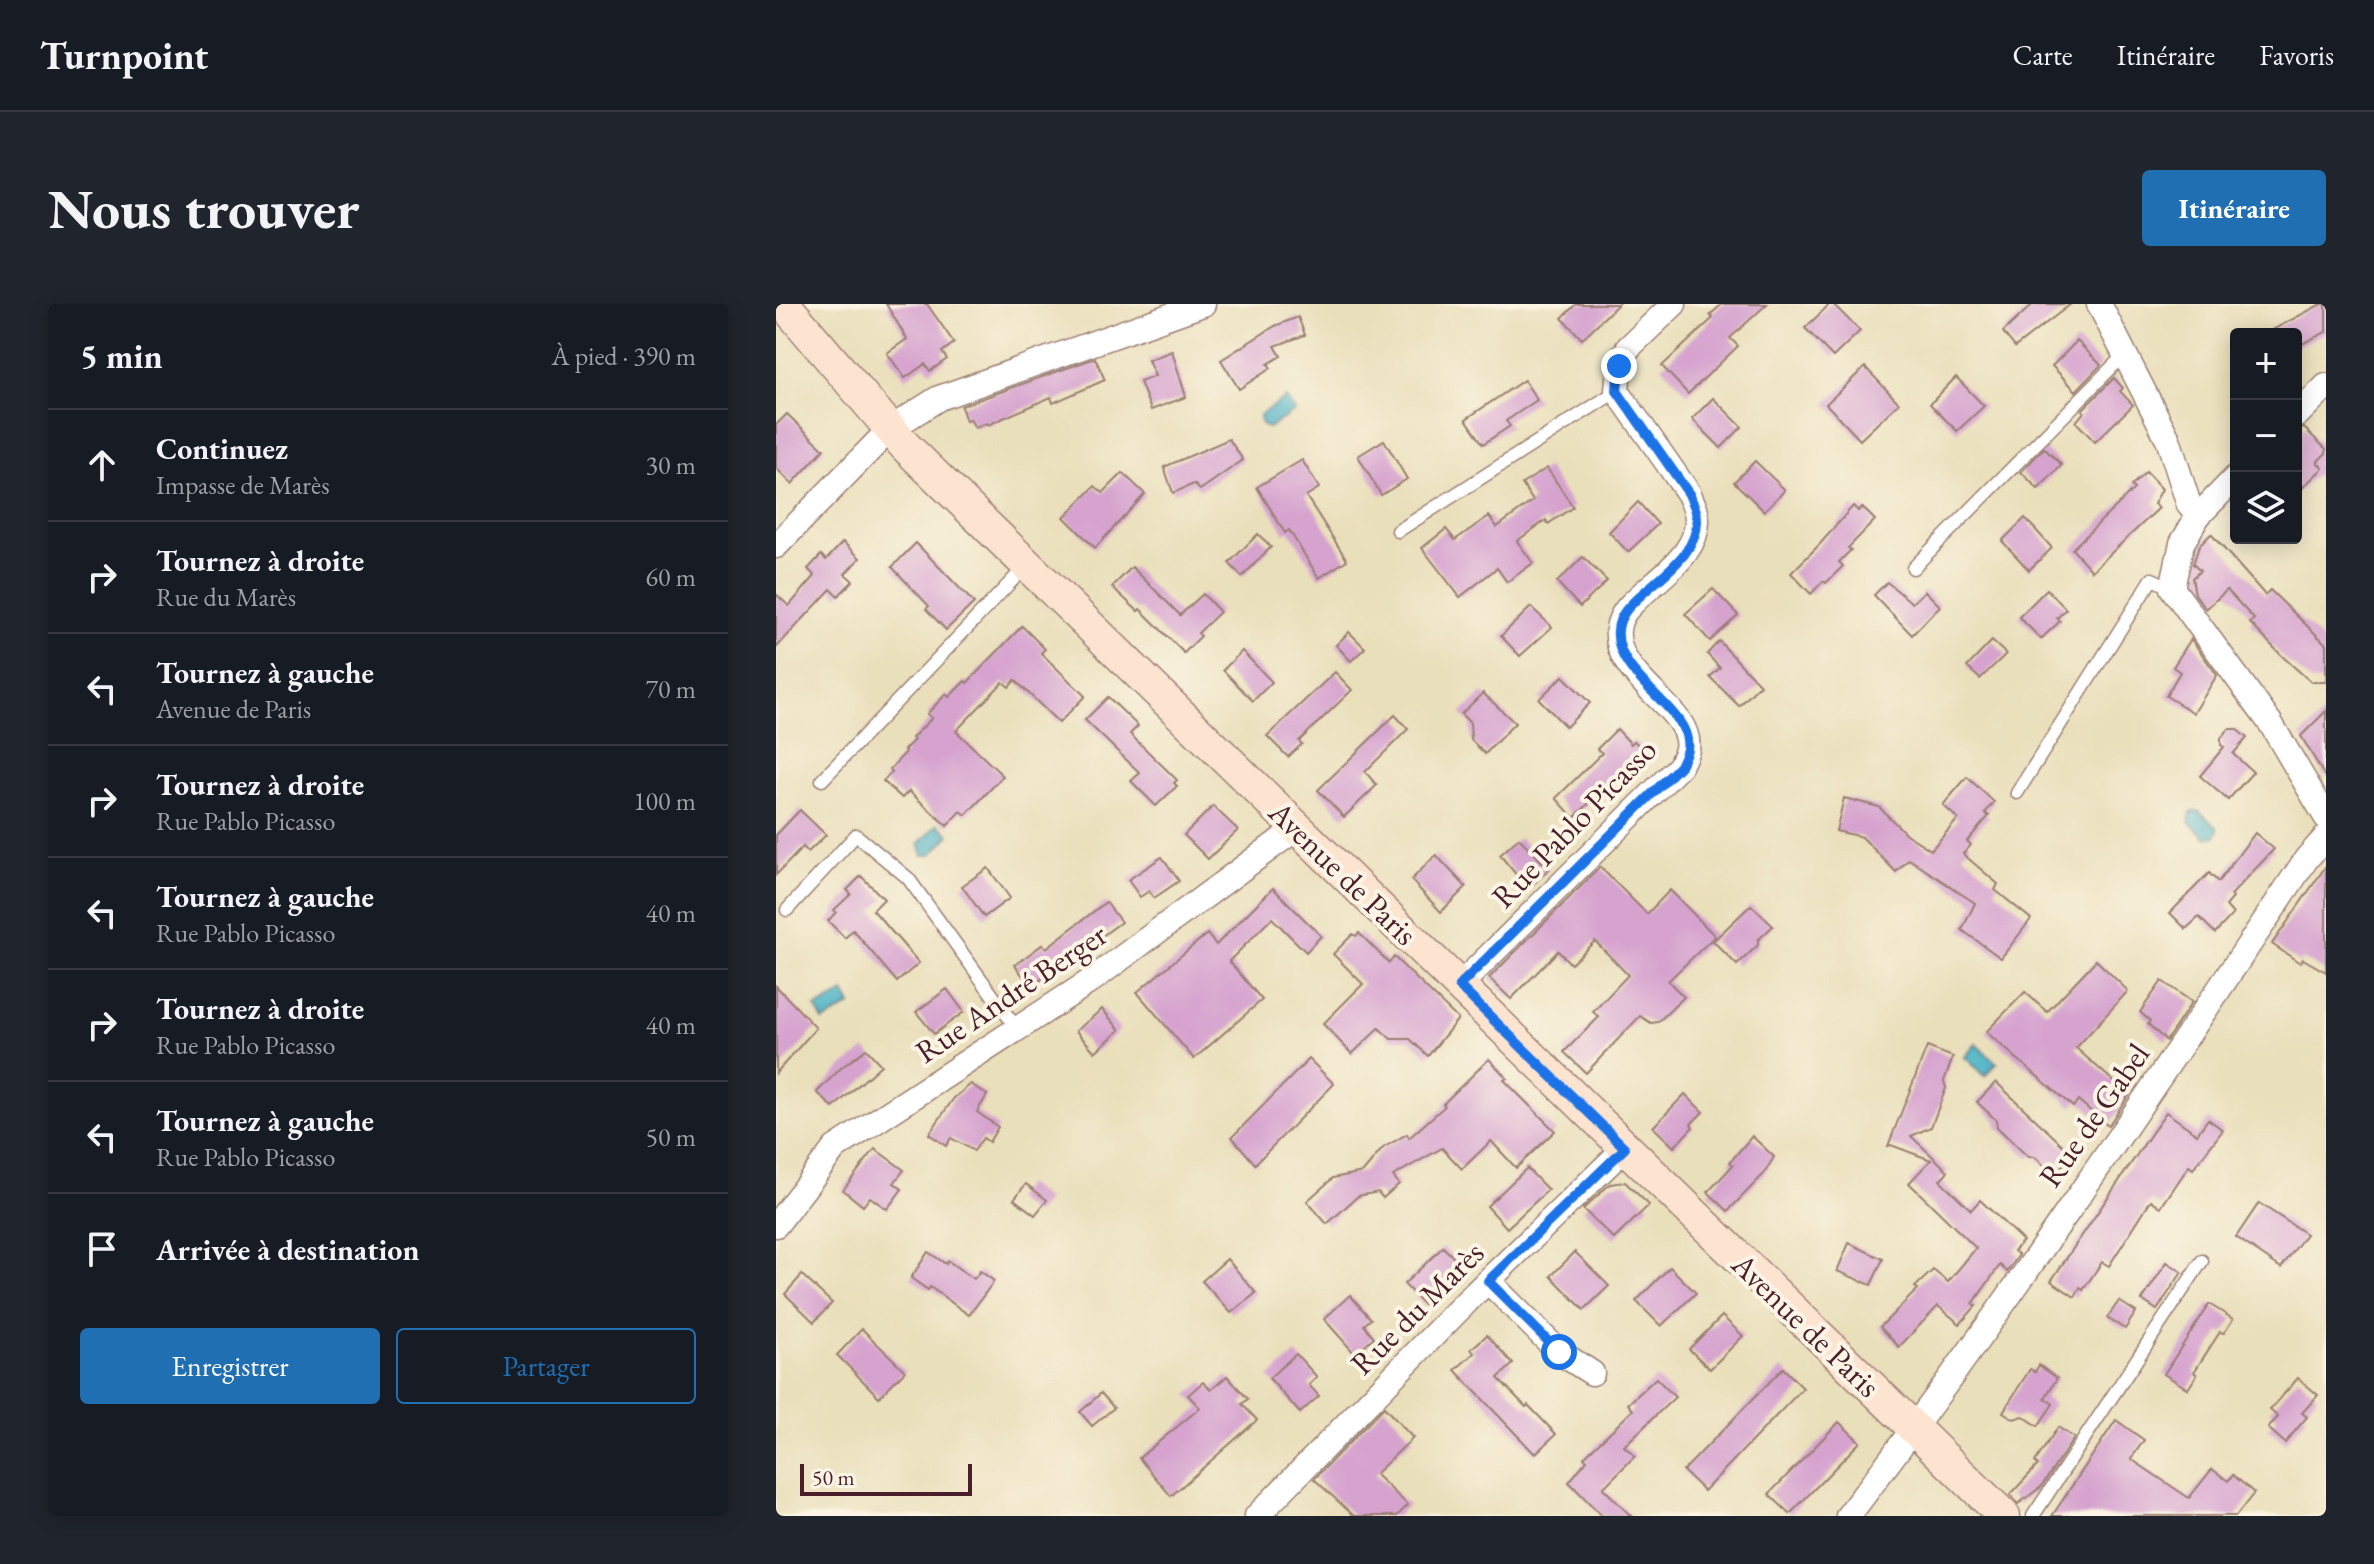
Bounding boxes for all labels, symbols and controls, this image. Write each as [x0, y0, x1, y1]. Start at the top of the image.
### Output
text: Turnpoint [40, 31, 208, 80]
text: Carte [2013, 37, 2073, 73]
text: Itinéraire [2117, 37, 2215, 73]
text: Favoris [2259, 37, 2334, 73]
button: Itinéraire [2142, 170, 2326, 246]
text: Nous trouver [48, 172, 360, 245]
map controls [2230, 328, 2302, 544]
button: + [2230, 328, 2302, 400]
text: 5 min [80, 334, 163, 378]
text: À pied · 390 m [551, 339, 696, 373]
route end [1601, 348, 1637, 384]
button: − [2230, 400, 2302, 472]
text: Continuez [156, 429, 288, 468]
icon: ahead [80, 443, 124, 487]
text: 30 m [646, 448, 696, 482]
text: Impasse de Marès [156, 468, 330, 502]
button: layers [2230, 472, 2302, 544]
text: Tournez à droite [156, 541, 364, 580]
icon: right [80, 555, 124, 599]
text: 60 m [646, 560, 696, 594]
text: Rue du Marès [156, 580, 296, 614]
text: Tournez à gauche [156, 653, 374, 692]
icon: left [80, 667, 124, 711]
text: 70 m [646, 672, 696, 706]
text: Avenue de Paris [156, 692, 311, 726]
street label: Rue Pablo Picasso [1482, 729, 1666, 917]
text: Tournez à droite [156, 765, 364, 804]
icon: right [80, 779, 124, 823]
text: 100 m [633, 784, 696, 818]
street label: Avenue de Paris [1259, 791, 1426, 954]
text: Rue Pablo Picasso [156, 804, 335, 838]
text: Tournez à gauche [156, 877, 374, 916]
icon: left [80, 891, 124, 935]
text: 40 m [646, 896, 696, 930]
street label: Rue André Berger [907, 913, 1115, 1073]
text: Rue Pablo Picasso [156, 916, 335, 950]
text: Tournez à droite [156, 989, 364, 1028]
icon: right [80, 1003, 124, 1047]
text: 40 m [646, 1008, 696, 1042]
text: Rue Pablo Picasso [156, 1028, 335, 1062]
street label: Rue de Gabel [2029, 1035, 2159, 1195]
text: Tournez à gauche [156, 1101, 374, 1140]
icon: left [80, 1115, 124, 1159]
text: 50 m [646, 1120, 696, 1154]
text: Rue Pablo Picasso [156, 1140, 335, 1174]
icon: arrive [80, 1227, 124, 1271]
text: Arrivée à destination [156, 1230, 419, 1269]
street label: Rue du Marès [1341, 1232, 1493, 1384]
street label: Avenue de Paris [1722, 1243, 1889, 1406]
button: Enregistrer [80, 1328, 380, 1404]
button: Partager [396, 1328, 696, 1404]
route start [1541, 1334, 1577, 1370]
scale bar [800, 1460, 972, 1496]
text: 50 m [812, 1463, 855, 1492]

